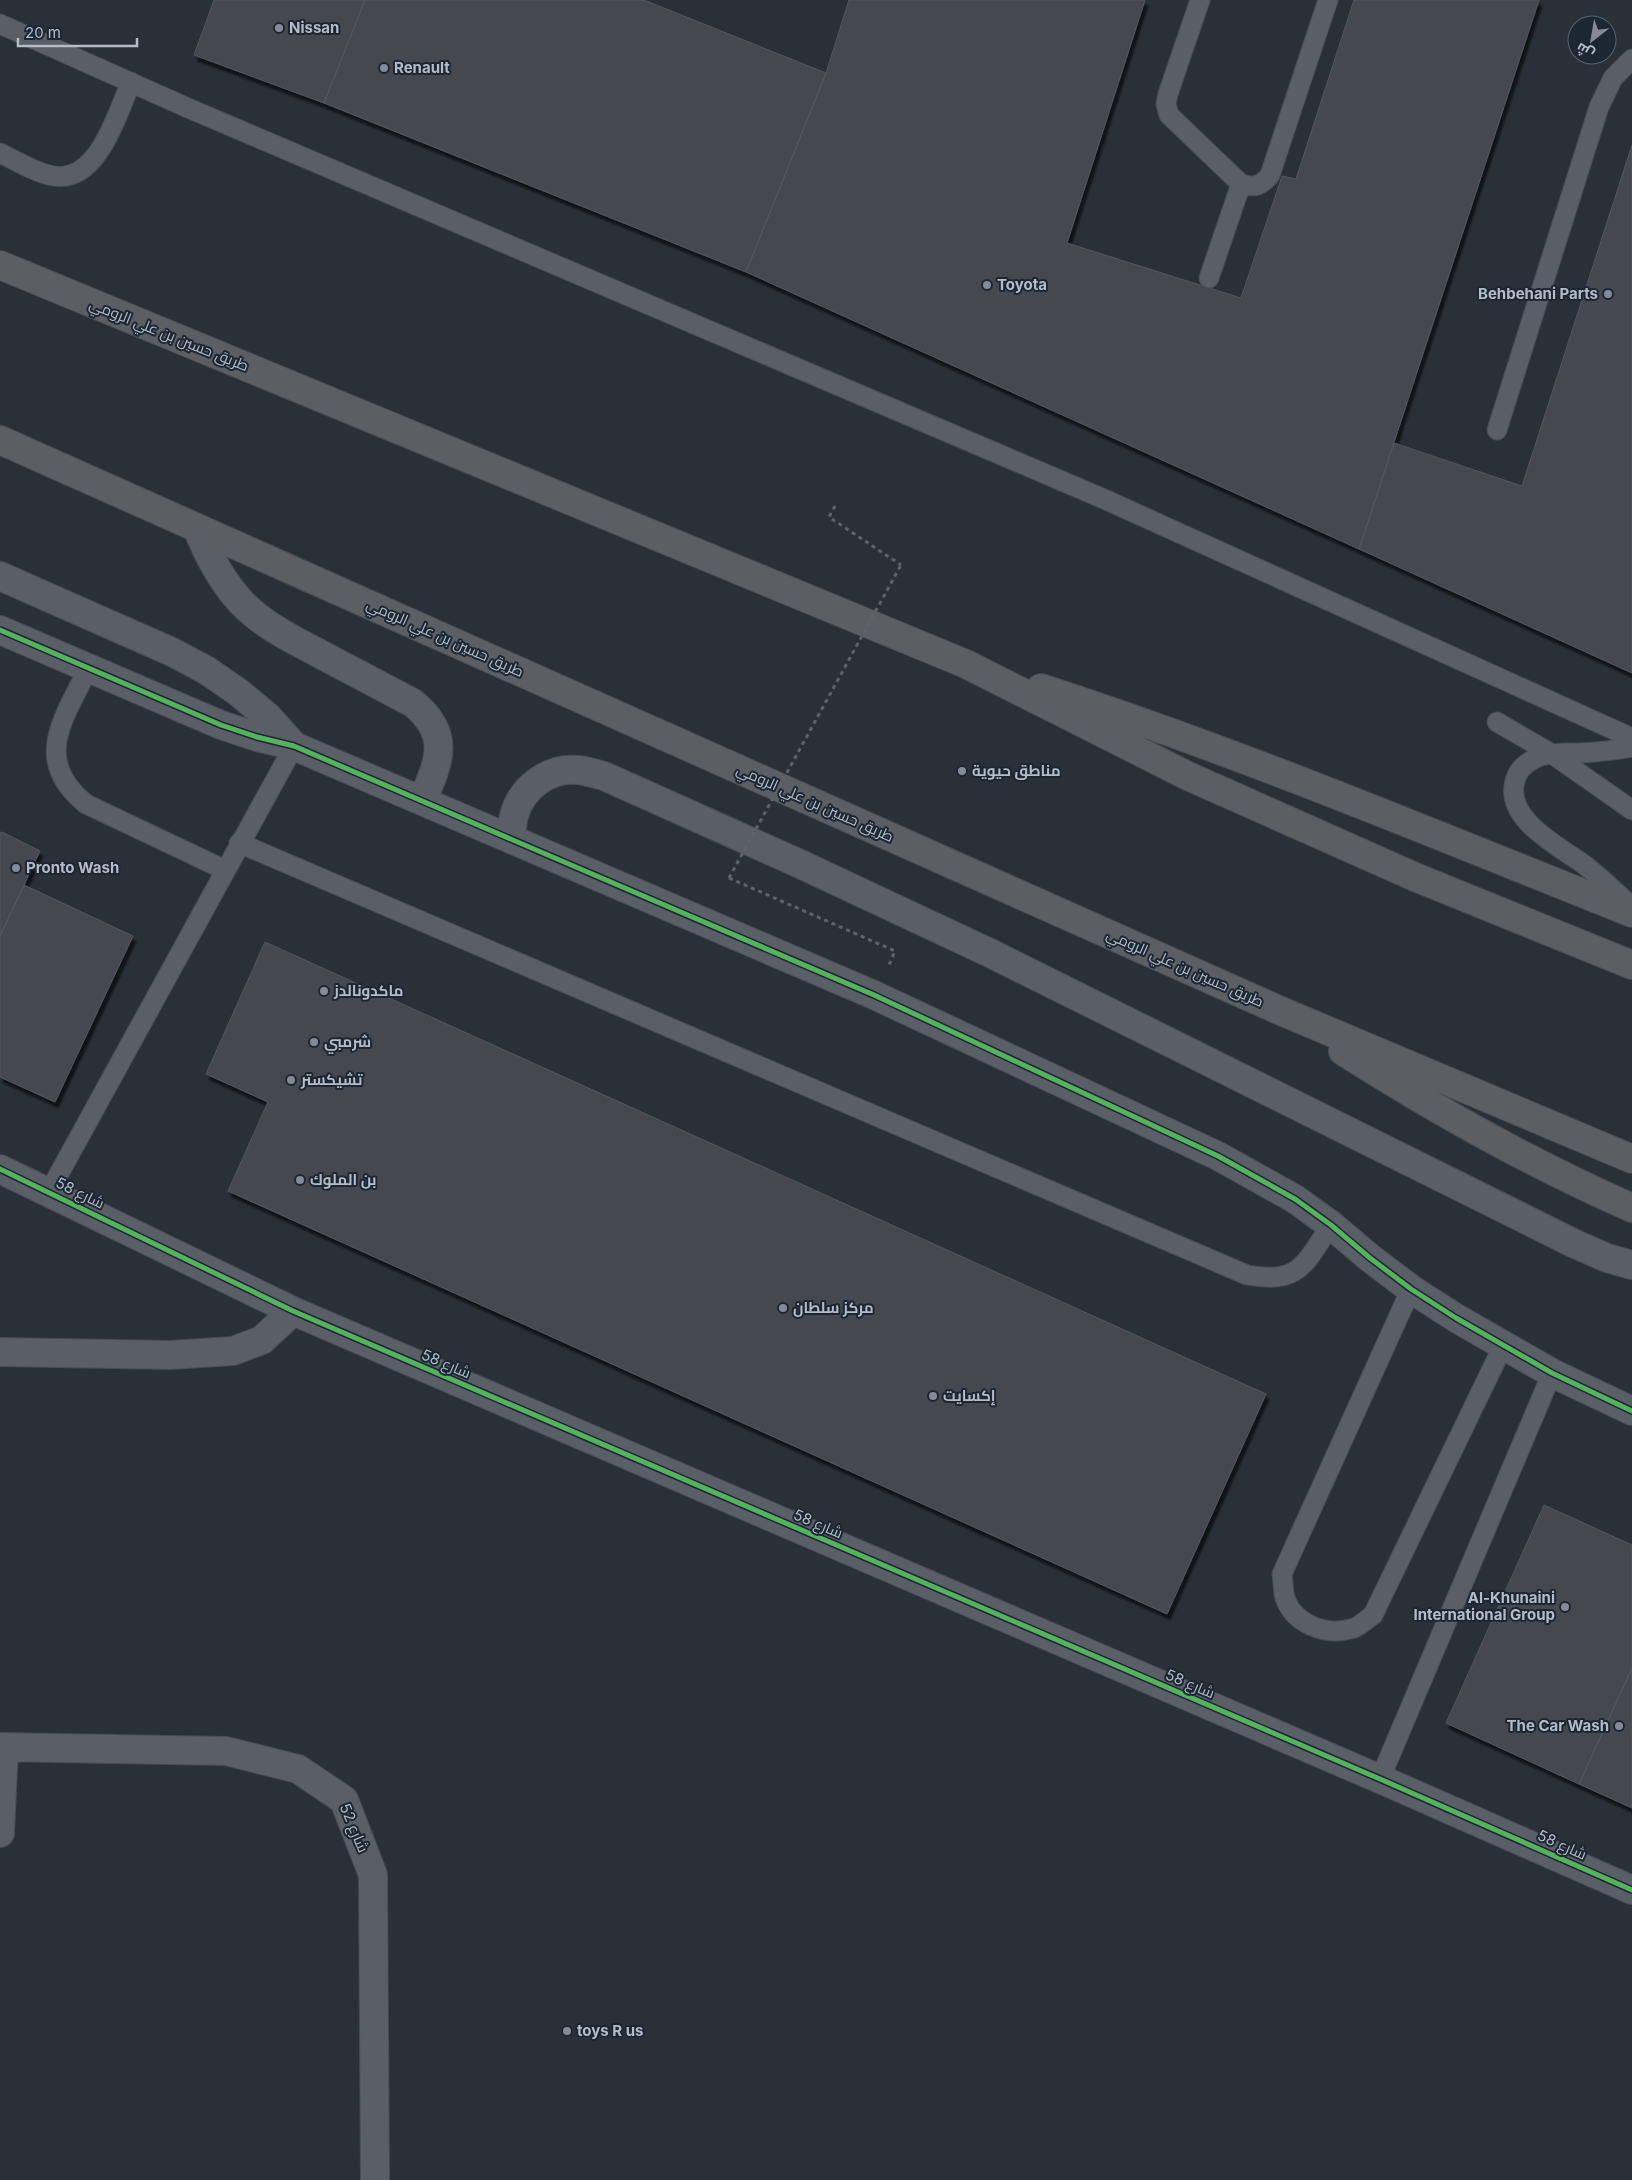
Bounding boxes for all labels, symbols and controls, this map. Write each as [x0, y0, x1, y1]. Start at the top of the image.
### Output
scale bar [18, 15, 136, 47]
north arrow [1567, 15, 1617, 65]
place label: Nissan [289, 18, 339, 37]
marker: Nissan [273, 22, 285, 34]
text: 20 m [25, 23, 61, 42]
text: ش [1573, 39, 1598, 63]
place label: Renault [394, 58, 450, 77]
marker: Renault [378, 62, 390, 74]
place label: Toyota [997, 275, 1047, 294]
marker: Toyota [981, 279, 993, 291]
place label: Behbehani Parts [1478, 284, 1598, 303]
marker: Behbehani Parts [1602, 288, 1614, 300]
street label: طريق حسين بن علي الرومي [86, 294, 252, 378]
street label: طريق حسين بن علي الرومي [362, 594, 527, 684]
street label: طريق حسين بن علي الرومي [732, 759, 897, 849]
place label: مناطق حيوية [972, 761, 1061, 780]
marker: مناطق حيوية [956, 765, 968, 777]
place label: Pronto Wash [26, 858, 119, 877]
marker: Pronto Wash [10, 862, 22, 874]
street label: طريق حسين بن علي الرومي [1102, 924, 1267, 1014]
place label: ماكدونالدز [333, 981, 404, 1000]
marker: ماكدونالدز [318, 985, 330, 997]
place label: شرمبي [324, 1032, 371, 1054]
marker: شرمبي [308, 1036, 320, 1048]
place label: تشيكستر [300, 1070, 363, 1089]
marker: تشيكستر [285, 1074, 297, 1086]
place label: بن الملوك [310, 1170, 376, 1189]
street label: شارع 58 [52, 1173, 108, 1214]
marker: بن الملوك [294, 1174, 306, 1186]
place label: مركز سلطان [793, 1298, 874, 1317]
marker: مركز سلطان [777, 1302, 789, 1314]
street label: شارع 58 [418, 1345, 474, 1384]
place label: إكسايت [943, 1386, 996, 1406]
marker: إكسايت [927, 1390, 939, 1402]
street label: شارع 58 [790, 1505, 846, 1544]
place label: Al-Khunaini International Group [1413, 1588, 1555, 1624]
marker: Al-Khunaini International Group [1559, 1601, 1571, 1613]
street label: شارع 58 [1162, 1665, 1218, 1704]
place label: The Car Wash [1507, 1716, 1609, 1735]
marker: The Car Wash [1613, 1720, 1625, 1732]
street label: شارع 52 [334, 1800, 373, 1856]
street label: شارع 58 [1534, 1825, 1590, 1866]
place label: toys R us [577, 2021, 643, 2040]
marker: toys R us [561, 2025, 573, 2037]

